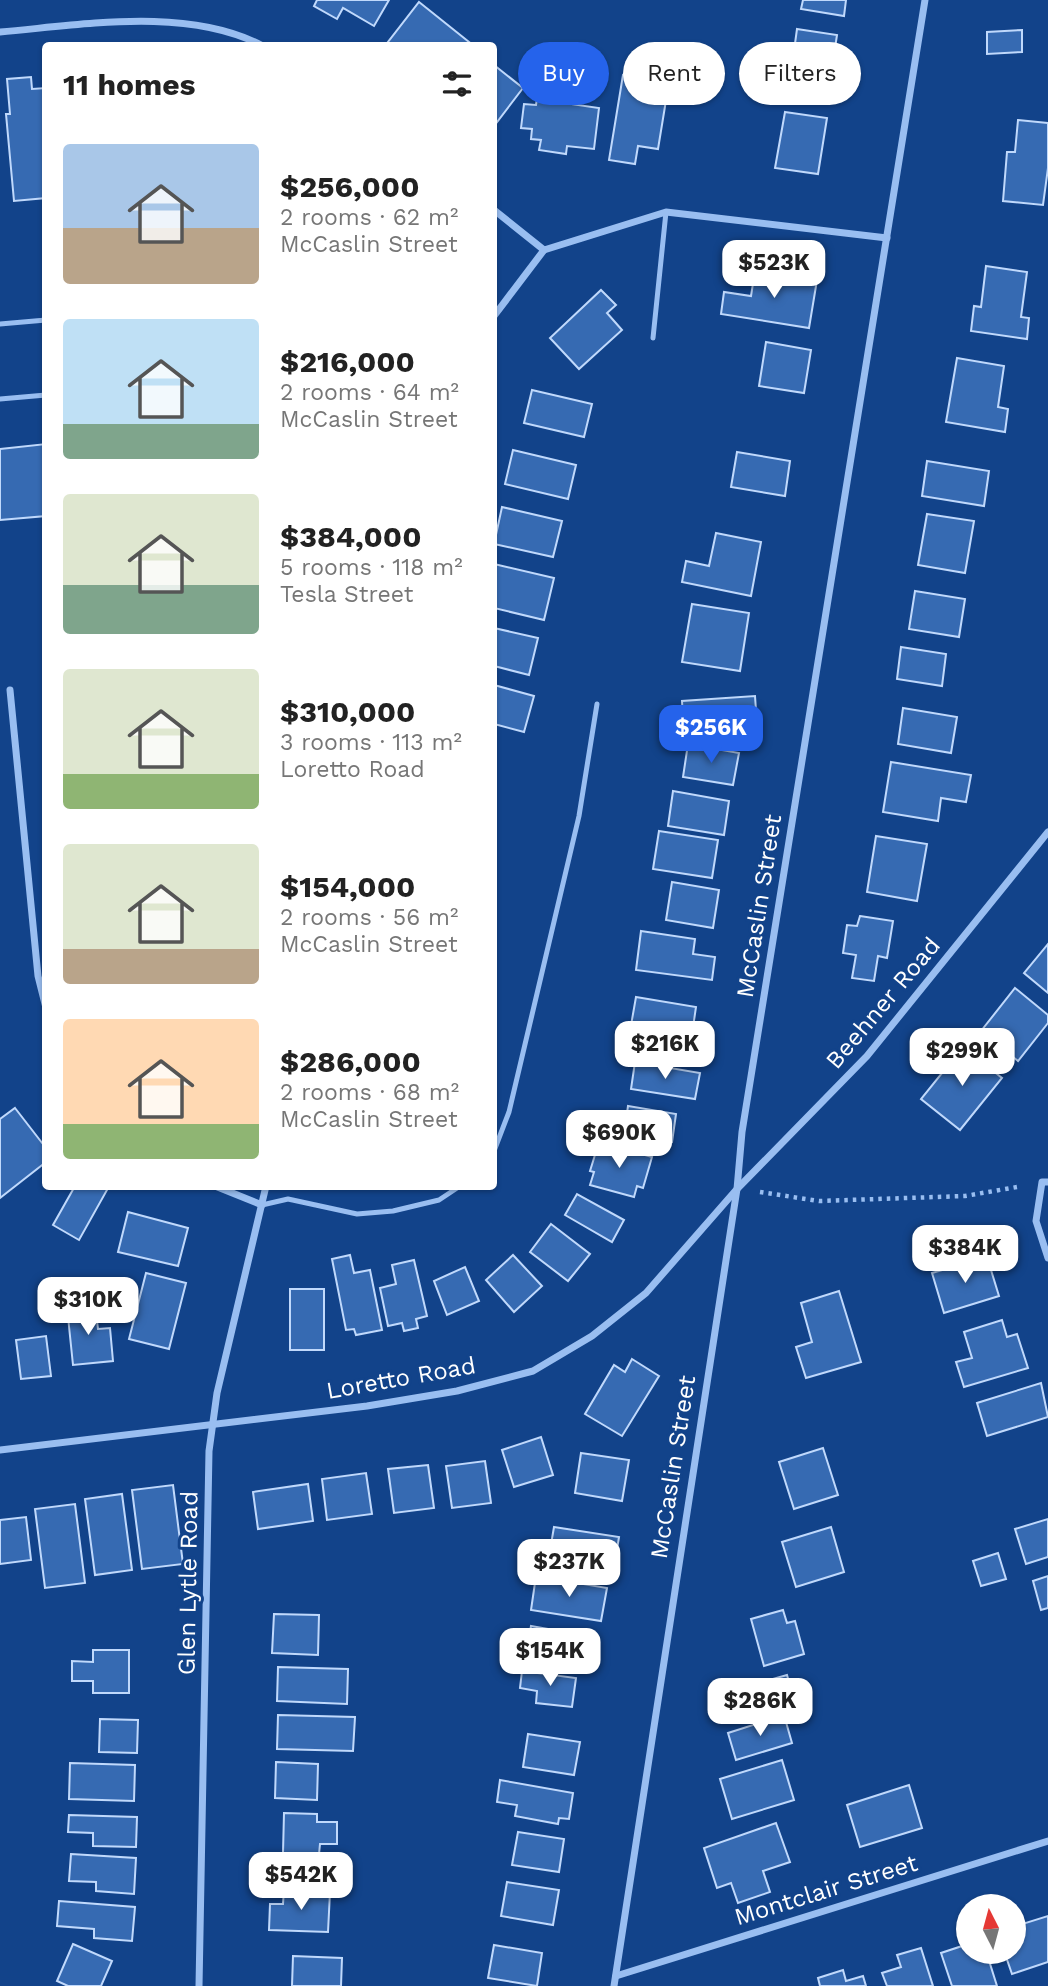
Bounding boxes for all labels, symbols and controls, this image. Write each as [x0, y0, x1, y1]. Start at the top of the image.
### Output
chip: Buy [518, 42, 609, 105]
chip: Rent [623, 42, 725, 105]
chip: Filters [739, 42, 861, 105]
icon: filters [438, 65, 476, 103]
text: 11 homes [63, 67, 196, 102]
text: $256,000 [280, 169, 419, 204]
icon: home [119, 172, 203, 256]
text: 2 rooms · 62 m² [280, 204, 458, 231]
text: McCaslin Street [280, 231, 458, 258]
pin: $523K [725, 240, 823, 300]
text: $523K [738, 249, 810, 276]
text: $216,000 [280, 344, 415, 379]
icon: home [119, 347, 203, 431]
text: 2 rooms · 64 m² [280, 379, 459, 406]
text: McCaslin Street [280, 406, 458, 433]
text: $384,000 [280, 519, 421, 554]
icon: home [119, 522, 203, 606]
text: 5 rooms · 118 m² [280, 554, 463, 581]
text: Tesla Street [280, 581, 413, 608]
text: $310,000 [280, 694, 415, 729]
icon: home [119, 697, 203, 781]
pin: $256K [662, 706, 760, 765]
text: $256K [675, 714, 747, 741]
text: 3 rooms · 113 m² [280, 729, 462, 756]
text: Loretto Road [280, 756, 425, 783]
street label: McCaslin Street [731, 812, 787, 1000]
text: $154,000 [280, 869, 415, 904]
icon: home [119, 872, 203, 956]
text: 2 rooms · 56 m² [280, 904, 458, 931]
text: McCaslin Street [280, 931, 458, 958]
street label: Beehner Road [820, 932, 946, 1074]
pin: $216K [616, 1021, 714, 1081]
pin: $299K [913, 1028, 1011, 1088]
text: $216K [631, 1030, 699, 1057]
text: $299K [926, 1037, 998, 1064]
text: $286,000 [280, 1044, 421, 1079]
icon: home [119, 1047, 203, 1131]
text: 2 rooms · 68 m² [280, 1079, 459, 1106]
text: McCaslin Street [280, 1106, 458, 1133]
pin: $690K [570, 1110, 668, 1170]
text: $690K [582, 1119, 656, 1146]
pin: $384K [916, 1226, 1014, 1285]
text: $384K [928, 1234, 1002, 1261]
pin: $310K [39, 1278, 137, 1337]
text: $310K [53, 1286, 123, 1313]
street label: Loretto Road [324, 1351, 478, 1405]
street label: McCaslin Street [645, 1373, 701, 1561]
street label: Glen Lytle Road [172, 1491, 204, 1675]
pin: $237K [520, 1540, 618, 1599]
text: $237K [533, 1548, 605, 1575]
pin: $154K [501, 1628, 599, 1688]
text: $154K [516, 1637, 584, 1664]
pin: $286K [711, 1678, 809, 1738]
text: $286K [724, 1687, 796, 1714]
street label: Montclair Street [731, 1849, 921, 1931]
pin: $542K [252, 1853, 350, 1912]
text: $542K [265, 1861, 337, 1888]
north arrow [956, 1894, 1026, 1964]
map controls [956, 1894, 1026, 1964]

